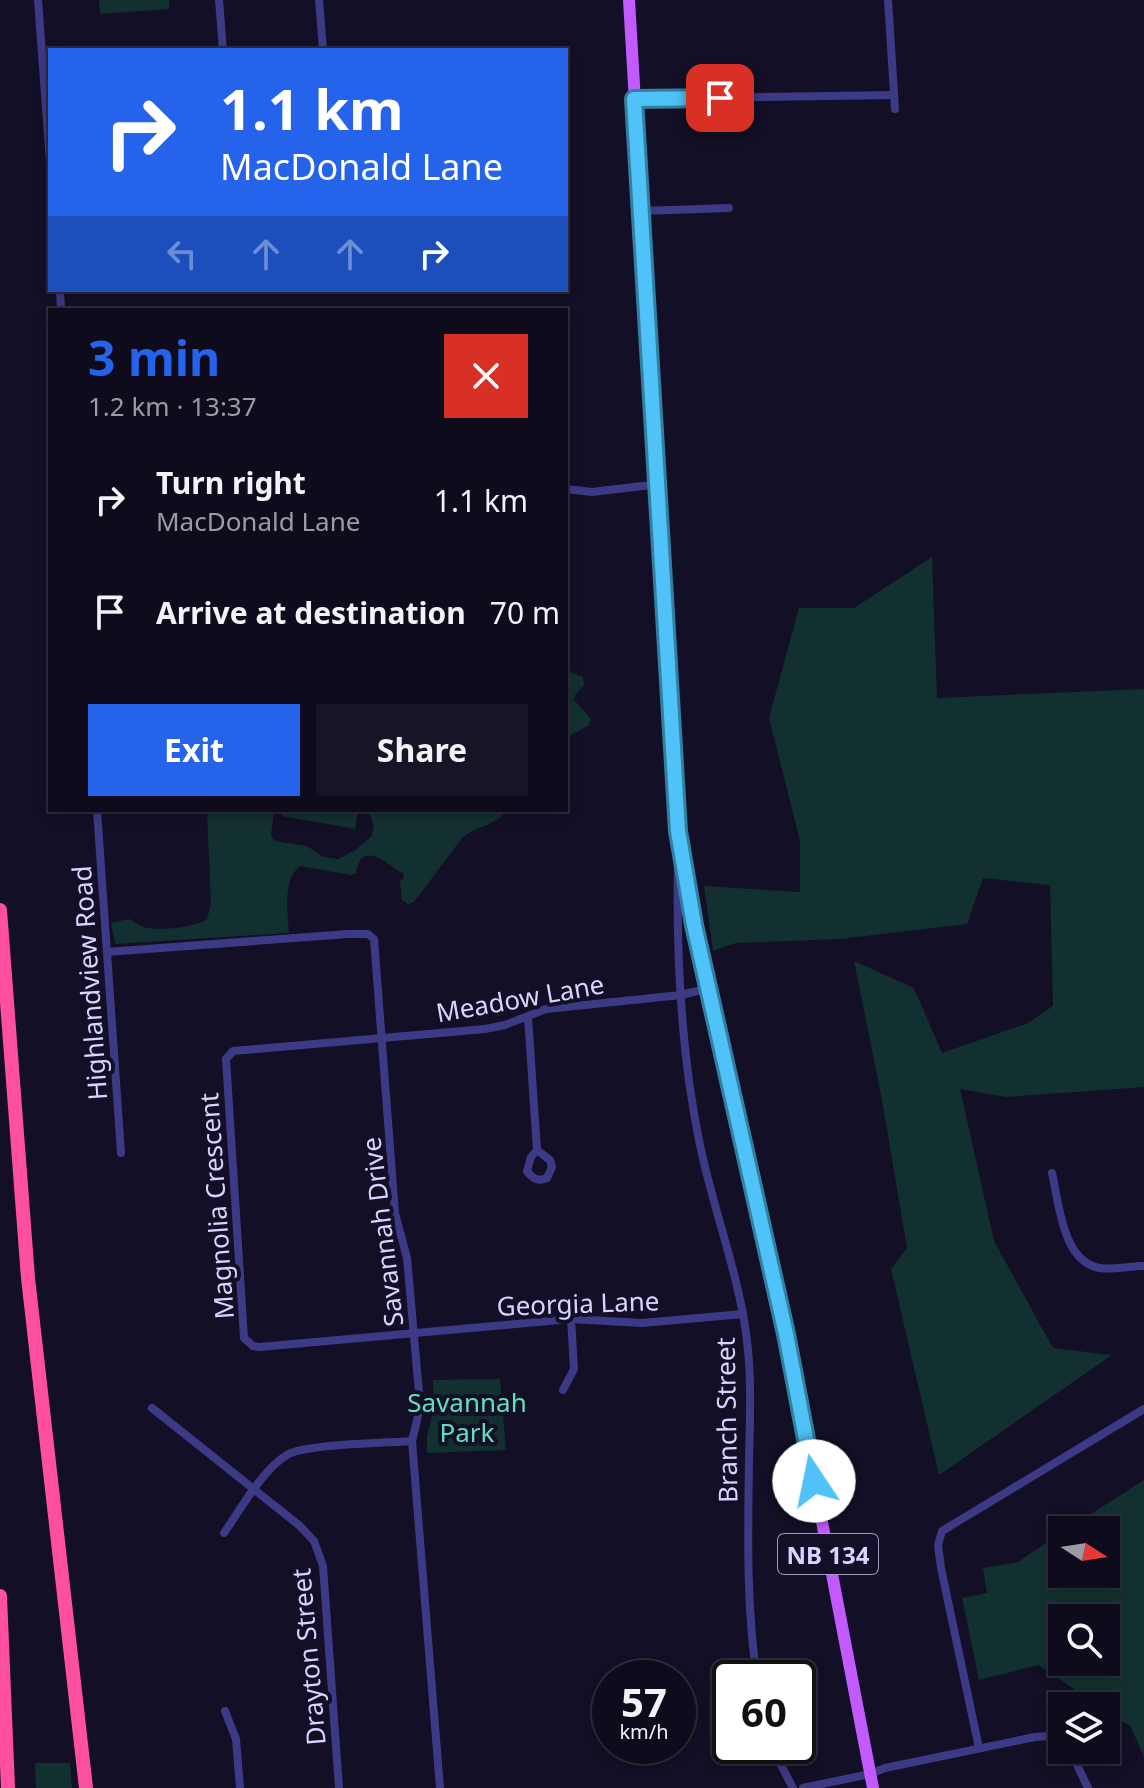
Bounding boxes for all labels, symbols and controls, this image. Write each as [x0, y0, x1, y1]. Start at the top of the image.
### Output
pin [686, 64, 754, 132]
text: 1.1 km [220, 70, 404, 146]
icon: arrive [698, 76, 742, 120]
icon: right [88, 80, 192, 184]
text: MacDonald Lane [220, 142, 503, 191]
icon: left [160, 232, 204, 276]
icon: ahead [244, 232, 288, 276]
icon: ahead [328, 232, 372, 276]
icon: right [412, 232, 456, 276]
text: 3 min [88, 325, 220, 390]
button: close [444, 334, 528, 418]
text: 1.2 km · 13:37 [88, 388, 257, 424]
text: Turn right [156, 462, 306, 503]
icon: right [88, 478, 132, 522]
text: 1.1 km [434, 480, 528, 521]
text: MacDonald Lane [156, 503, 360, 539]
icon: arrive [88, 590, 132, 634]
text: Arrive at destination [156, 592, 466, 633]
text: 70 m [490, 592, 560, 633]
button: Exit [88, 704, 300, 796]
button: Share [316, 704, 528, 796]
street label: Highlandview Road [63, 864, 115, 1102]
street label: Meadow Lane [433, 965, 607, 1031]
street label: Magnolia Crescent [190, 1091, 242, 1321]
street label: Savannah Drive [353, 1135, 411, 1329]
street label: Georgia Lane [496, 1282, 660, 1324]
street label: Branch Street [707, 1337, 745, 1503]
park label: Savannah Park [407, 1384, 527, 1450]
position arrow [772, 1439, 856, 1523]
north arrow [1048, 1516, 1120, 1588]
map controls [1048, 1516, 1120, 1764]
road number: NB 134 [778, 1534, 878, 1574]
street label: Drayton Street [282, 1567, 334, 1747]
button: search [1048, 1604, 1120, 1676]
speed limit sign: 60 [712, 1660, 816, 1764]
text: 57 [621, 1674, 667, 1729]
button: layers [1048, 1692, 1120, 1764]
text: km/h [619, 1718, 669, 1745]

